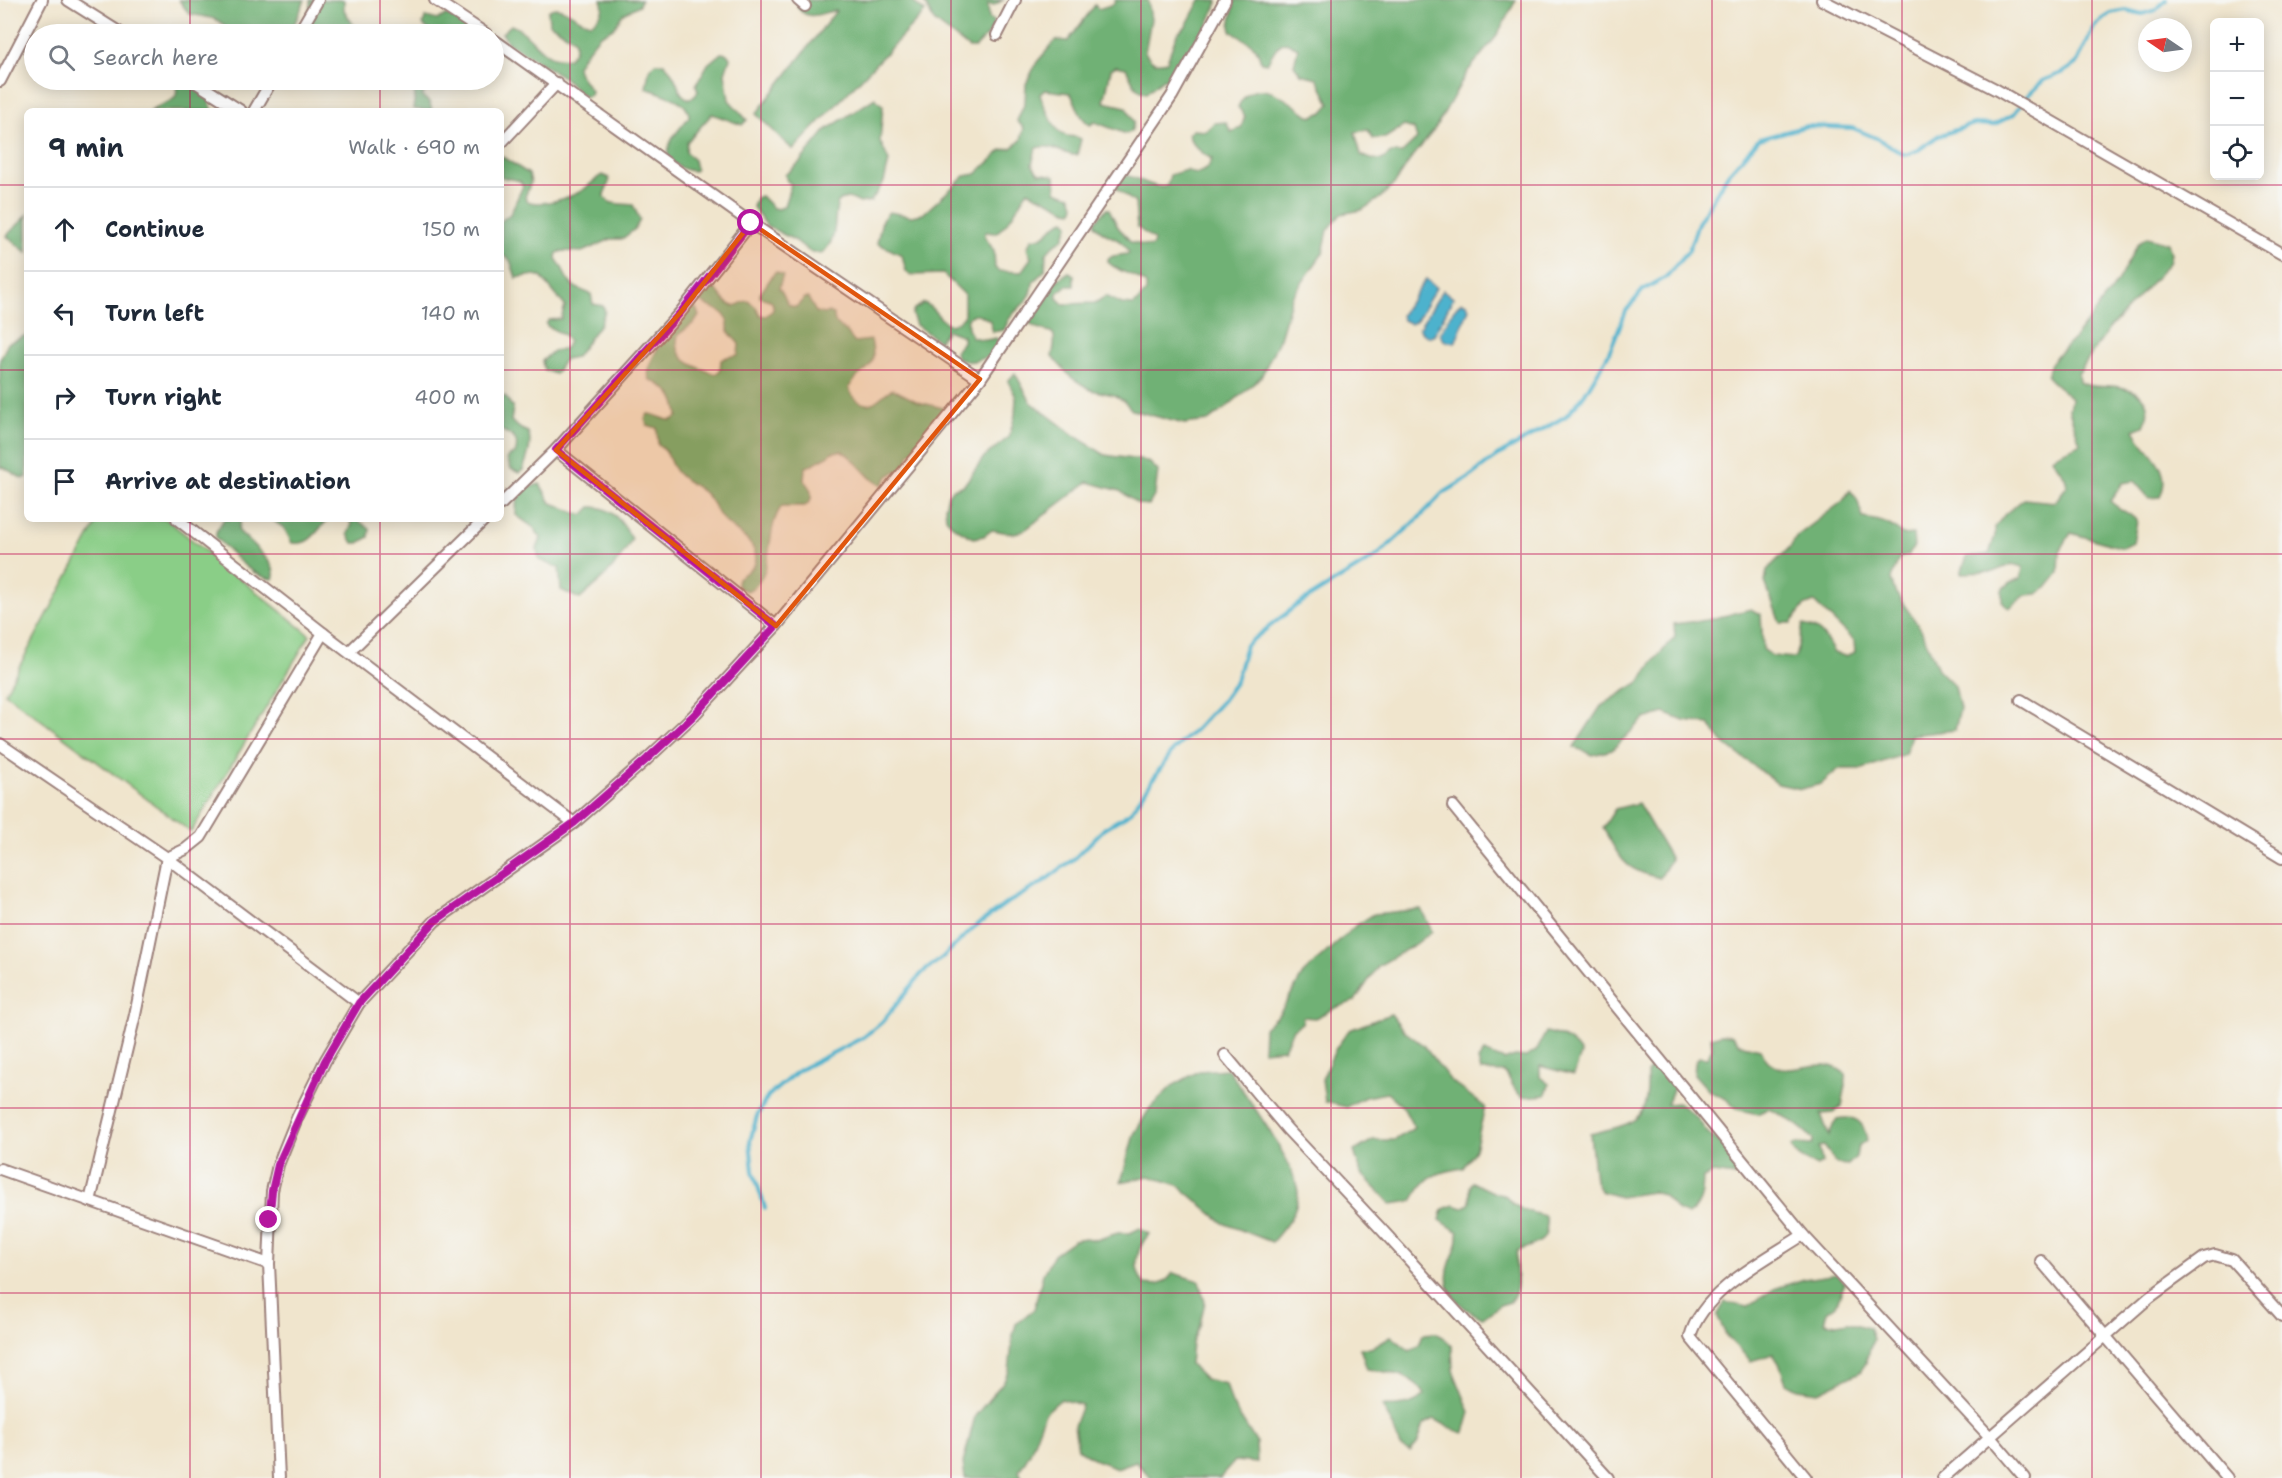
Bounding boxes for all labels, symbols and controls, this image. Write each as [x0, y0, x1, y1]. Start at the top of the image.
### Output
north arrow [2138, 18, 2192, 72]
map controls [2210, 18, 2264, 180]
button: + [2210, 18, 2264, 72]
search box [24, 24, 504, 90]
icon: search [45, 41, 78, 74]
text: Search here [93, 43, 219, 72]
button: − [2210, 72, 2264, 126]
button: locate [2210, 126, 2264, 180]
text: 9 min [48, 130, 124, 165]
text: Walk · 690 m [348, 134, 480, 160]
route start [737, 209, 763, 235]
icon: ahead [48, 213, 81, 246]
text: Continue [105, 215, 205, 244]
text: 150 m [422, 216, 480, 242]
icon: left [48, 297, 81, 330]
text: Turn left [105, 299, 204, 328]
text: 140 m [421, 300, 480, 326]
icon: right [48, 381, 81, 414]
text: Turn right [105, 383, 222, 412]
text: 400 m [414, 384, 480, 410]
icon: arrive [48, 465, 81, 498]
text: Arrive at destination [105, 467, 351, 496]
route end [255, 1206, 281, 1232]

